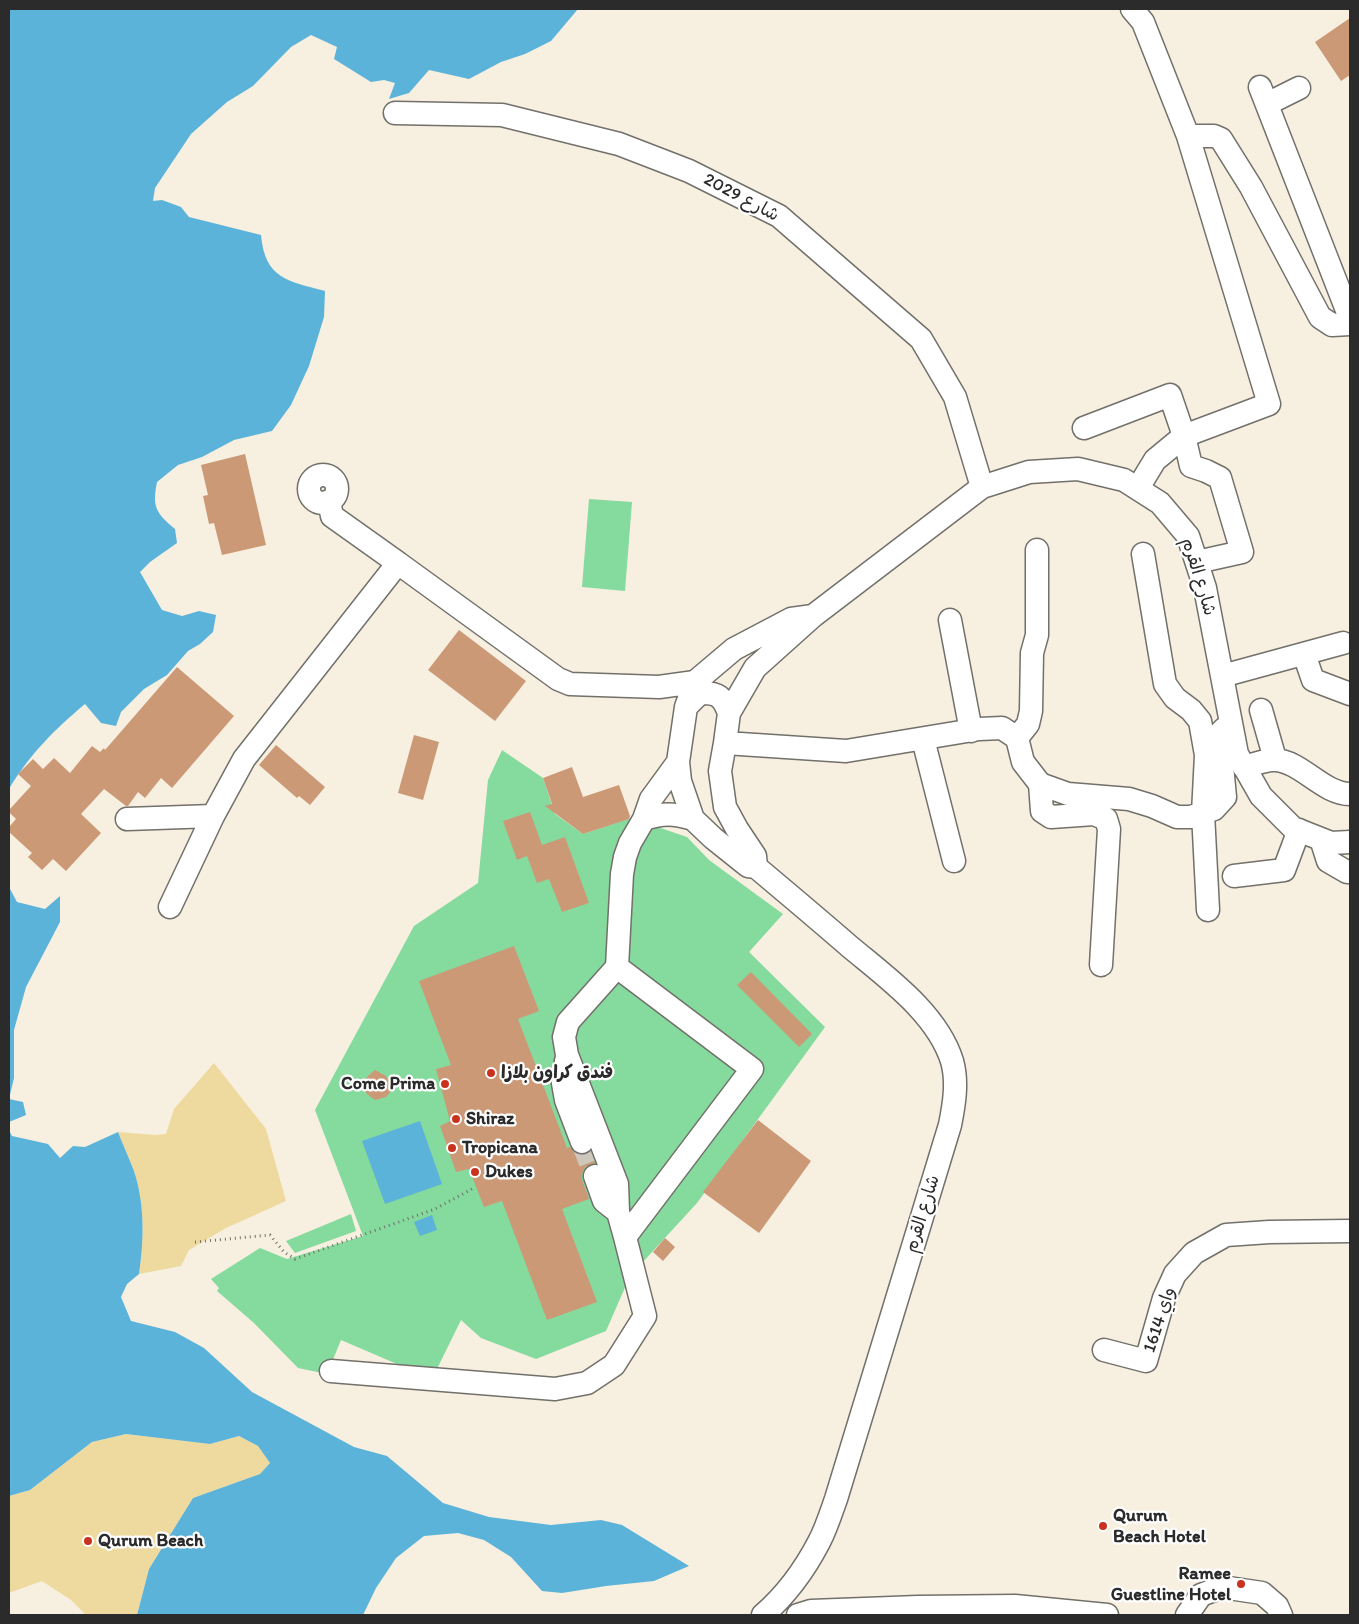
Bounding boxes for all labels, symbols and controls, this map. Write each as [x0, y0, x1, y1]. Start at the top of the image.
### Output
street label: 2029 شارع [700, 169, 782, 227]
street label: شارع القرم [1176, 536, 1220, 618]
place label: فندق كراون بلازا [501, 1062, 613, 1084]
marker: فندق كراون بلازا [485, 1067, 497, 1079]
place label: Come Prima [341, 1073, 435, 1095]
marker: Come Prima [439, 1078, 451, 1090]
place label: Shiraz [466, 1108, 514, 1130]
marker: Shiraz [450, 1113, 462, 1125]
place label: Tropicana [462, 1137, 538, 1159]
marker: Tropicana [446, 1142, 458, 1154]
place label: Dukes [485, 1161, 533, 1183]
marker: Dukes [469, 1166, 481, 1178]
street label: شارع القرم [901, 1173, 945, 1255]
street label: واي 1614 [1139, 1285, 1181, 1355]
place label: Qurum Beach Hotel [1113, 1505, 1206, 1548]
marker: Qurum Beach Hotel [1097, 1520, 1109, 1532]
place label: Qurum Beach [98, 1530, 203, 1552]
marker: Qurum Beach [82, 1535, 94, 1547]
place label: Ramee Guestline Hotel [1111, 1563, 1231, 1606]
marker: Ramee Guestline Hotel [1235, 1578, 1247, 1590]

